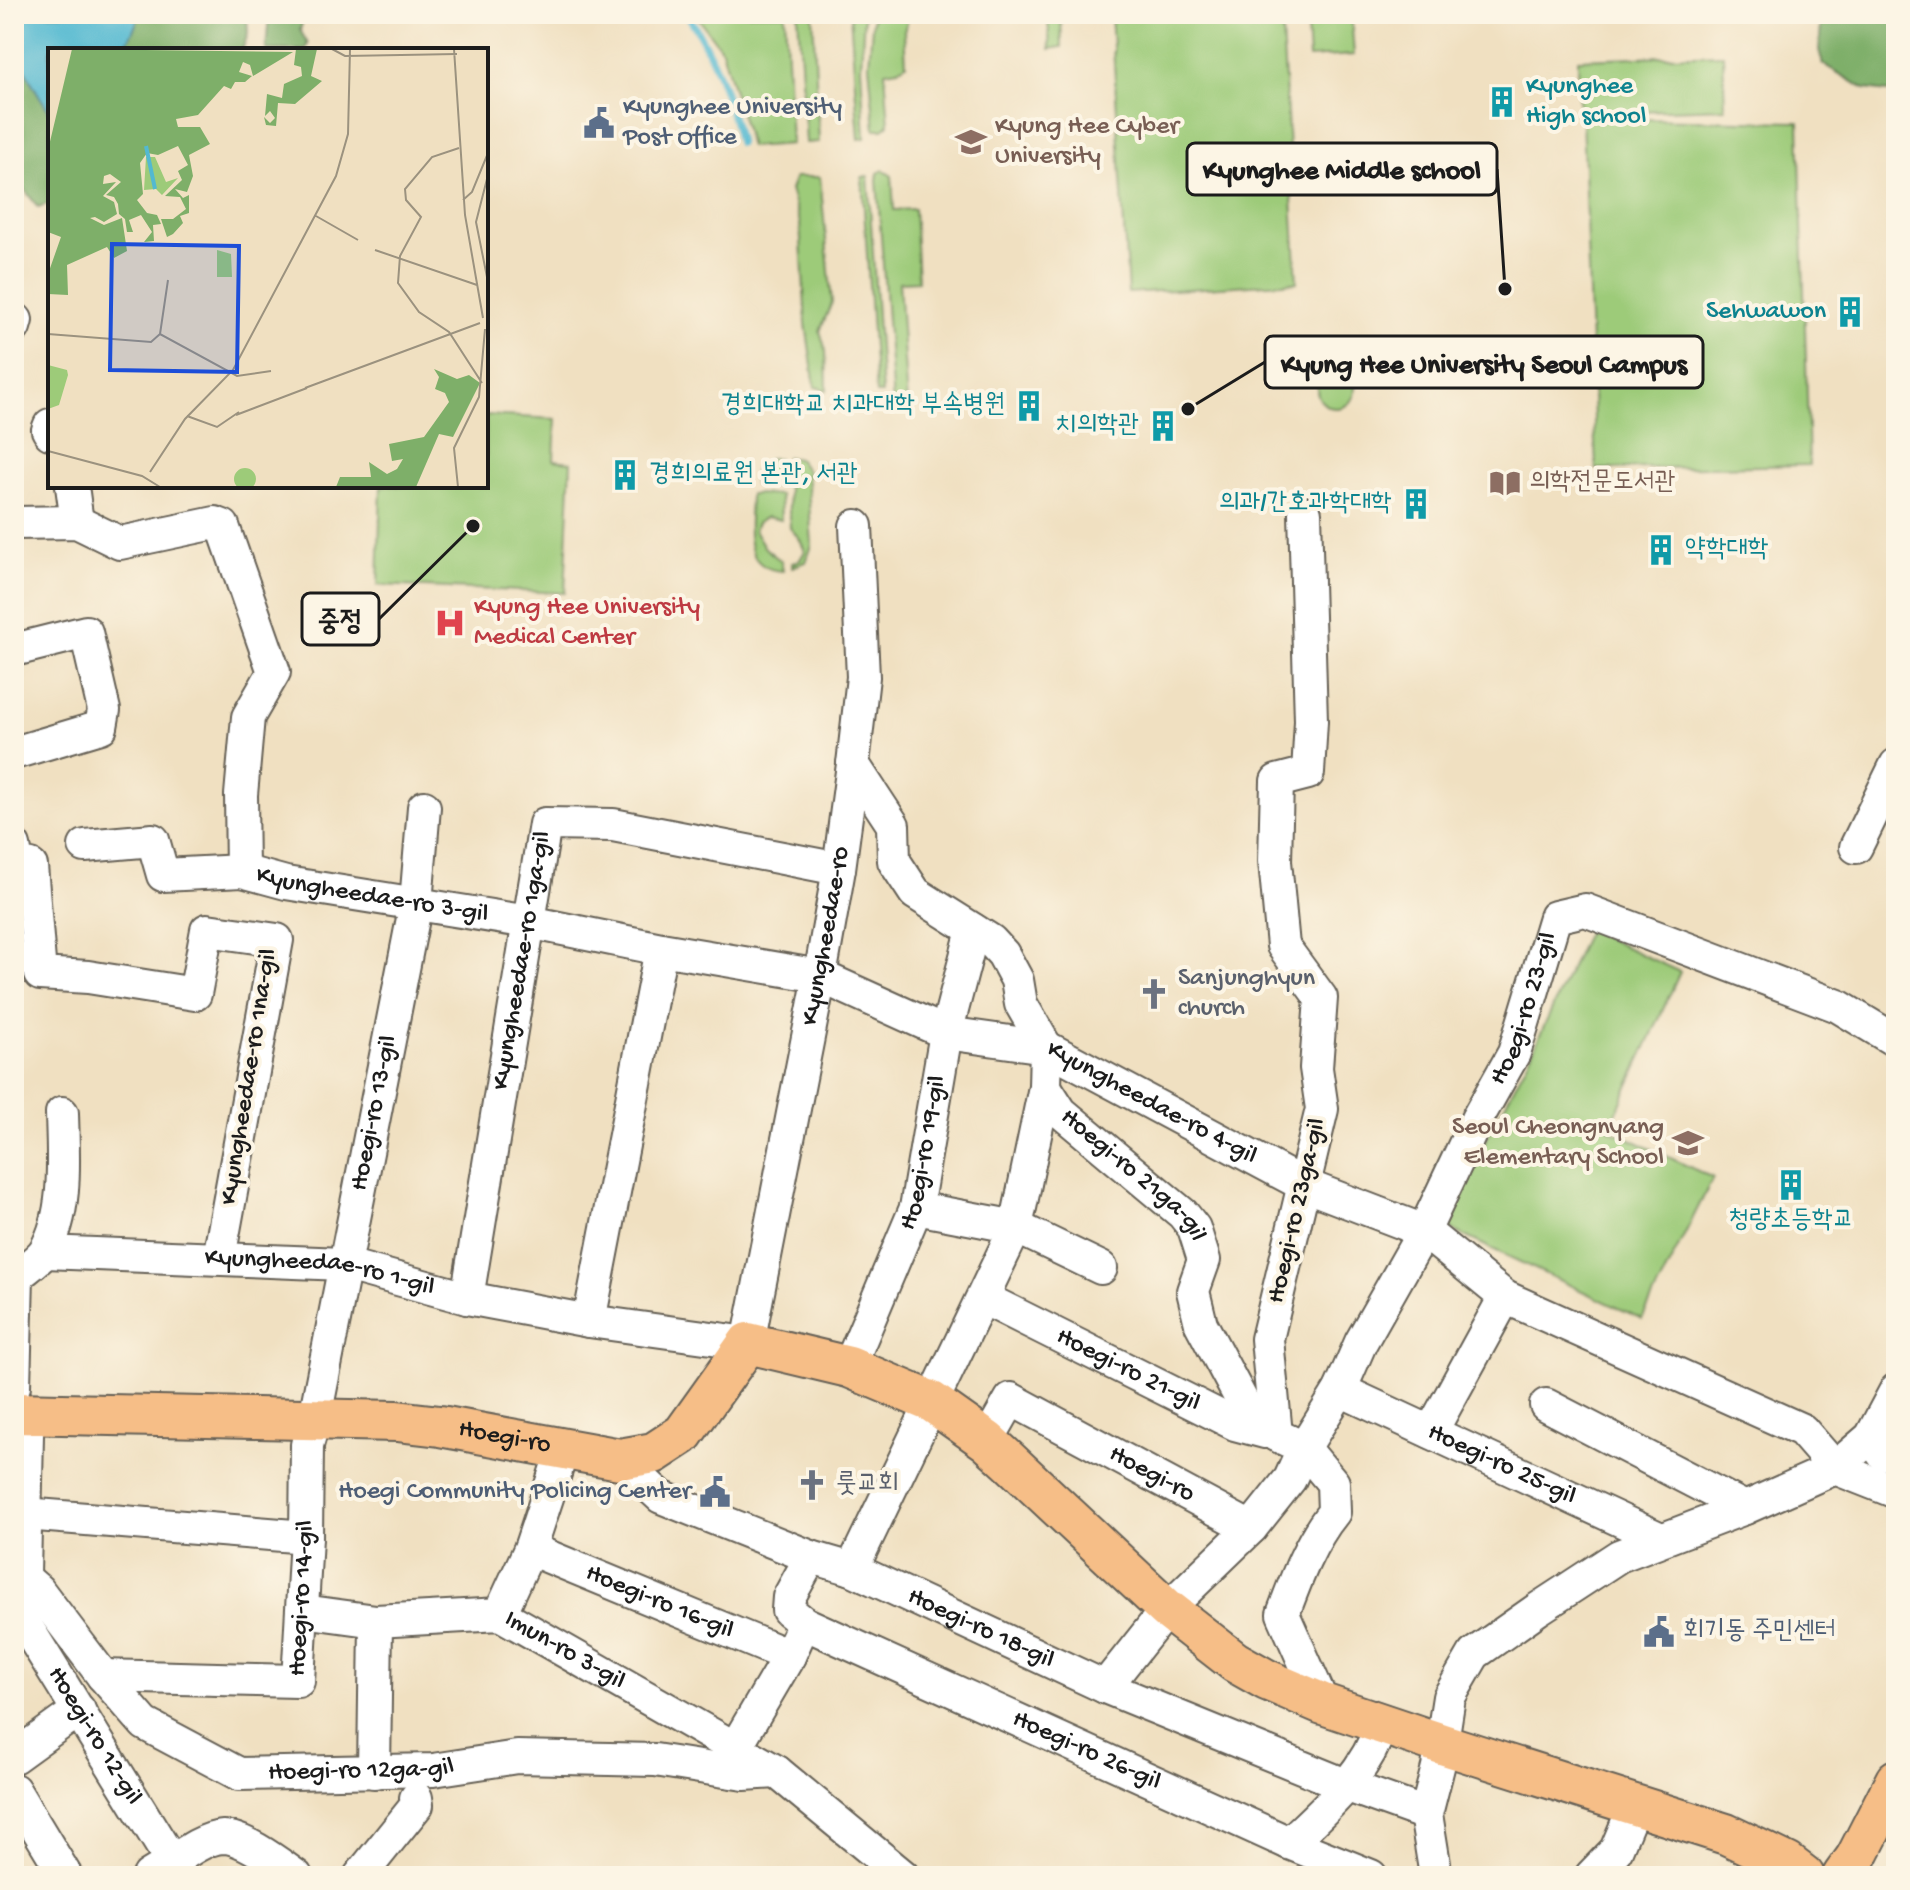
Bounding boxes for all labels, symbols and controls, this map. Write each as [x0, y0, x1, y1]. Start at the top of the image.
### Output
inset map [48, 48, 488, 488]
place label: Kyunghee High school [1526, 72, 1646, 133]
building icon: Kyunghee High school [1485, 85, 1519, 119]
place label: Kyunghee University Post Office [622, 93, 842, 154]
public building icon: Kyunghee University Post Office [582, 106, 616, 140]
place label: Kyung Hee Cyber University [995, 112, 1181, 173]
school or university icon: Kyung Hee Cyber University [954, 125, 988, 159]
callout: Kyunghee Middle school [1187, 143, 1497, 195]
text: Kyunghee Middle school [1202, 156, 1481, 189]
building icon: Sehwawon [1833, 295, 1867, 329]
place label: Sehwawon [1706, 297, 1827, 328]
callout: Kyung Hee University Seoul Campus [1265, 336, 1703, 388]
text: Kyung Hee University Seoul Campus [1280, 350, 1689, 383]
building icon: 경희대학교 치과대학 부속병원 [1012, 389, 1046, 423]
place label: 경희대학교 치과대학 부속병원 [721, 391, 1005, 422]
building icon: 치의학관 [1146, 409, 1180, 443]
place label: 치의학관 [1055, 411, 1139, 442]
building icon: 경희의료원 본관, 서관 [608, 458, 642, 492]
place label: 경희의료원 본관, 서관 [649, 460, 858, 491]
library icon: 의학전문도서관 [1488, 466, 1522, 500]
place label: 의학전문도서관 [1529, 468, 1676, 499]
building icon: 의과/간호과학대학 [1399, 487, 1433, 521]
place label: 의과/간호과학대학 [1218, 489, 1392, 520]
building icon: 약학대학 [1644, 533, 1678, 567]
place label: 약학대학 [1685, 535, 1769, 566]
callout: 중정 [302, 593, 379, 645]
place label: Kyung Hee University Medical Center [474, 593, 700, 654]
hospital icon: Kyung Hee University Medical Center [433, 606, 467, 640]
text: 중정 [317, 607, 363, 640]
street label: Kyungheedae-ro 1ga-gil [486, 829, 559, 1092]
street label: Kyungheedae-ro [795, 845, 857, 1028]
street label: Kyungheedae-ro 3-gil [252, 860, 490, 931]
street label: Hoegi-ro 23-gil [1483, 929, 1565, 1091]
street label: Kyungheedae-ro 1na-gil [214, 947, 286, 1207]
place label: Sanjunghyun church [1178, 964, 1316, 1025]
church icon: Sanjunghyun church [1137, 977, 1171, 1011]
street label: Hoegi-ro 13-gil [344, 1033, 405, 1194]
street label: Kyungheedae-ro 4-gil [1041, 1035, 1262, 1172]
street label: Hoegi-ro 19-gil [893, 1073, 954, 1235]
street label: Hoegi-ro 21ga-gil [1054, 1102, 1213, 1245]
place label: Seoul Cheongnyang Elementary School [1452, 1113, 1664, 1174]
street label: Hoegi-ro 23ga-gil [1262, 1115, 1334, 1307]
school or university icon: Seoul Cheongnyang Elementary School [1671, 1126, 1705, 1160]
building icon: 청량초등학교 [1774, 1168, 1808, 1202]
place label: 청량초등학교 [1728, 1206, 1854, 1237]
street label: Kyungheedae-ro 1-gil [204, 1243, 438, 1304]
street label: Hoegi-ro 21-gil [1051, 1322, 1205, 1419]
street label: Hoegi-ro [456, 1414, 553, 1461]
street label: Hoegi-ro 25-gil [1422, 1417, 1581, 1513]
street label: Hoegi-ro [1103, 1439, 1200, 1510]
church icon: 룻교회 [795, 1468, 829, 1502]
place label: 룻교회 [836, 1470, 899, 1501]
public building icon: Hoegi Community Policing Center [698, 1475, 732, 1509]
place label: Hoegi Community Policing Center [338, 1477, 694, 1508]
street label: Hoegi-ro 14-gil [283, 1520, 322, 1677]
street label: Hoegi-ro 16-gil [581, 1558, 738, 1647]
street label: Hoegi-ro 18-gil [902, 1581, 1059, 1676]
street label: Imun-ro 3-gil [498, 1604, 630, 1697]
public building icon: 회기동 주민센터 [1642, 1615, 1676, 1649]
place label: 회기동 주민센터 [1683, 1617, 1836, 1648]
street label: Hoegi-ro 12-gil [40, 1661, 149, 1811]
street label: Hoegi-ro 26-gil [1007, 1704, 1165, 1798]
street label: Hoegi-ro 12ga-gil [268, 1751, 456, 1789]

